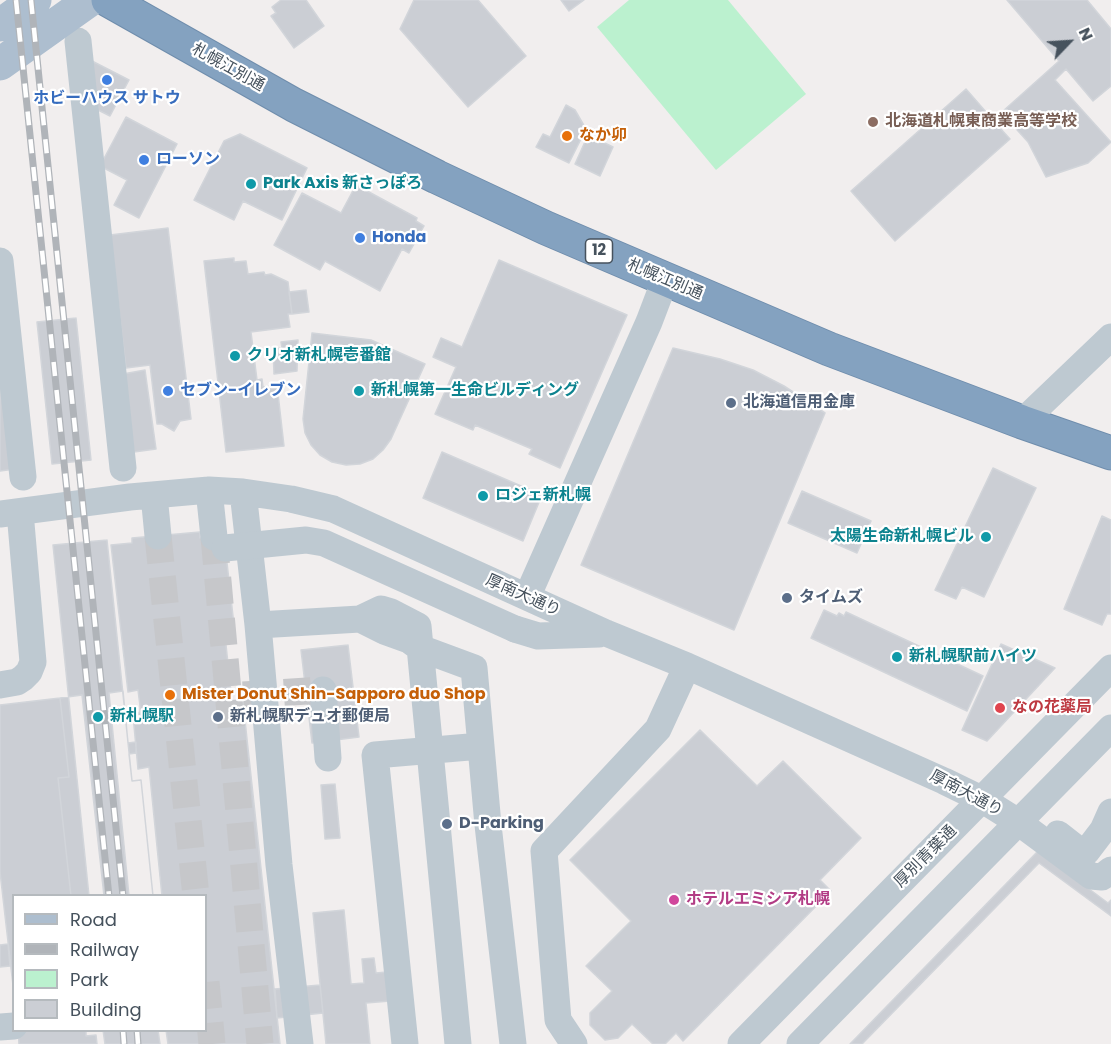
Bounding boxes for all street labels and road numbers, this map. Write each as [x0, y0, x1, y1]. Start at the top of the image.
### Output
street label: 札幌江別通 [188, 40, 268, 96]
road number: 12 [586, 239, 612, 263]
street label: 札幌江別通 [624, 256, 706, 304]
street label: 厚南大通り [483, 571, 563, 621]
street label: 厚南大通り [926, 767, 1006, 821]
street label: 厚別青葉通 [891, 822, 961, 892]

